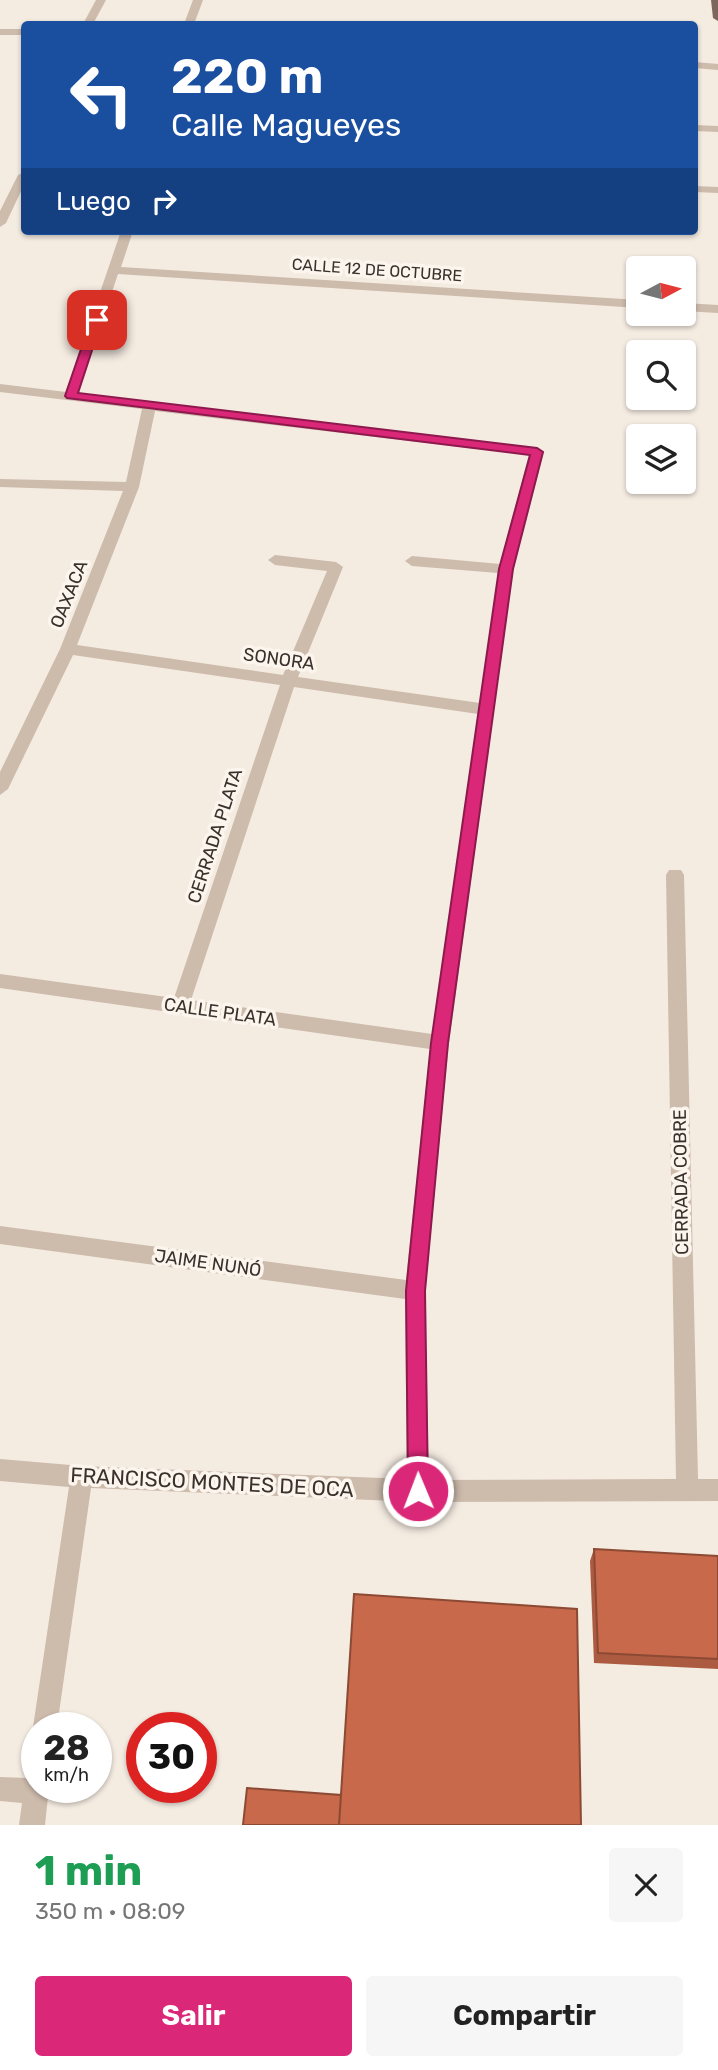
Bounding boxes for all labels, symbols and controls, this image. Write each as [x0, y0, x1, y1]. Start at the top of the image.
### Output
text: 220 m [171, 47, 323, 105]
icon: left [56, 49, 147, 140]
text: Calle Magueyes [171, 106, 401, 144]
icon: right [145, 182, 183, 220]
text: Luego [56, 186, 131, 217]
street label: CALLE 12 DE OCTUBRE [291, 255, 463, 285]
north arrow [626, 256, 696, 326]
map controls [626, 256, 696, 494]
pin [67, 290, 127, 350]
icon: arrive [78, 301, 116, 339]
button: search [626, 340, 696, 410]
button: layers [626, 424, 696, 494]
street label: OAXACA [45, 557, 93, 631]
street label: SONORA [242, 643, 316, 675]
street label: CERRADA PLATA [183, 766, 247, 906]
street label: CALLE PLATA [162, 993, 278, 1031]
street label: CERRADA COBRE [669, 1109, 693, 1255]
street label: JAIME NUNÓ [153, 1245, 263, 1281]
position arrow [381, 1454, 455, 1528]
street label: FRANCISCO MONTES DE OCA [70, 1462, 354, 1502]
speed limit sign: 30 [126, 1712, 217, 1803]
text: 28 [43, 1727, 90, 1769]
text: km/h [44, 1764, 89, 1786]
text: 1 min [35, 1846, 142, 1896]
button: close [609, 1848, 683, 1922]
text: 350 m · 08:09 [35, 1897, 185, 1925]
button: Salir [35, 1976, 352, 2056]
button: Compartir [366, 1976, 683, 2056]

